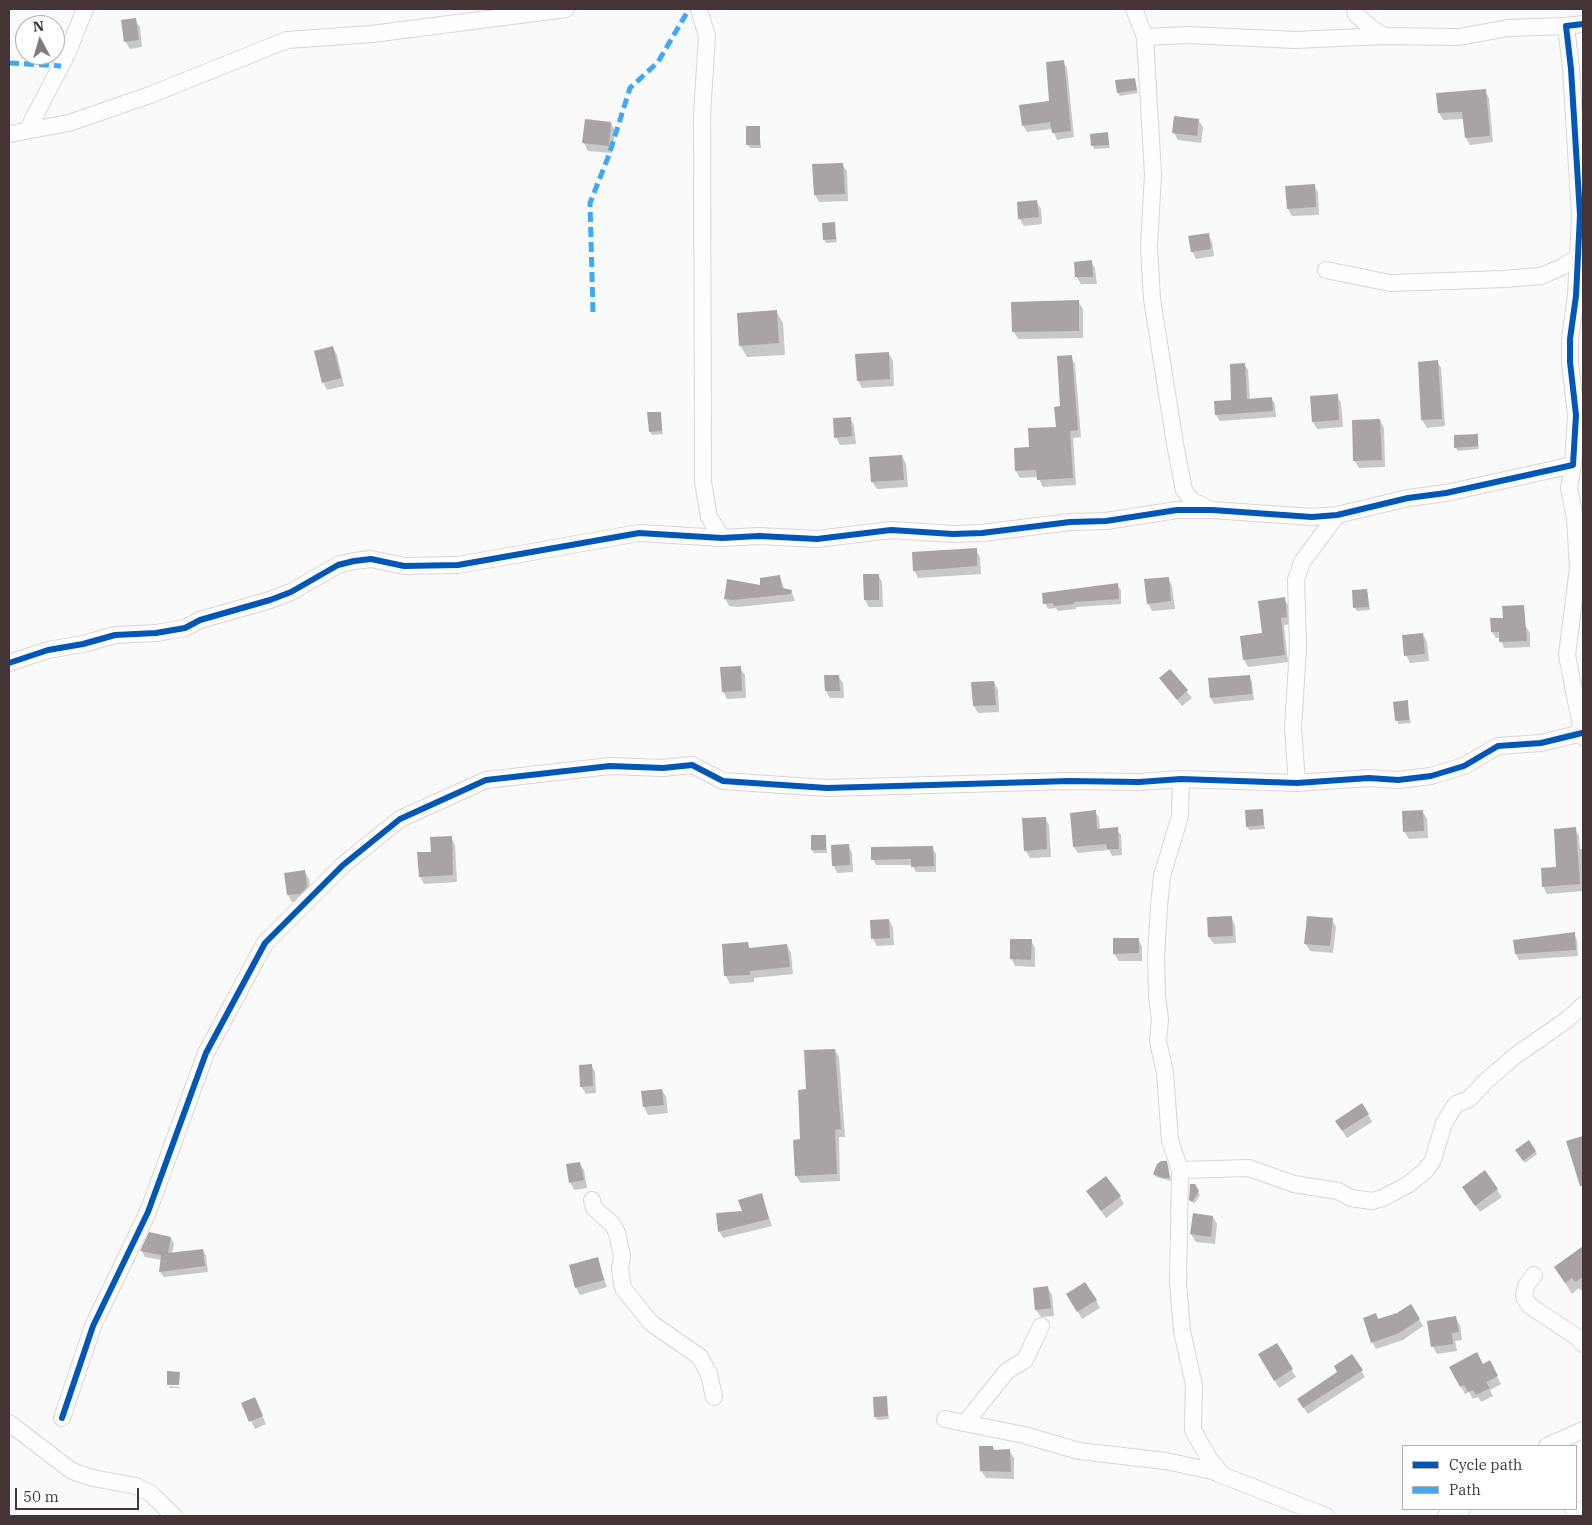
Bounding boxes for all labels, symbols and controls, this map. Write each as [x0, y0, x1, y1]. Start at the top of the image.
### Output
north arrow [15, 15, 65, 65]
text: N [32, 17, 45, 36]
legend [1402, 1445, 1577, 1510]
text: Cycle path [1449, 1455, 1522, 1474]
scale bar [18, 1478, 141, 1510]
text: Path [1449, 1480, 1481, 1499]
text: 50 m [23, 1487, 59, 1506]

